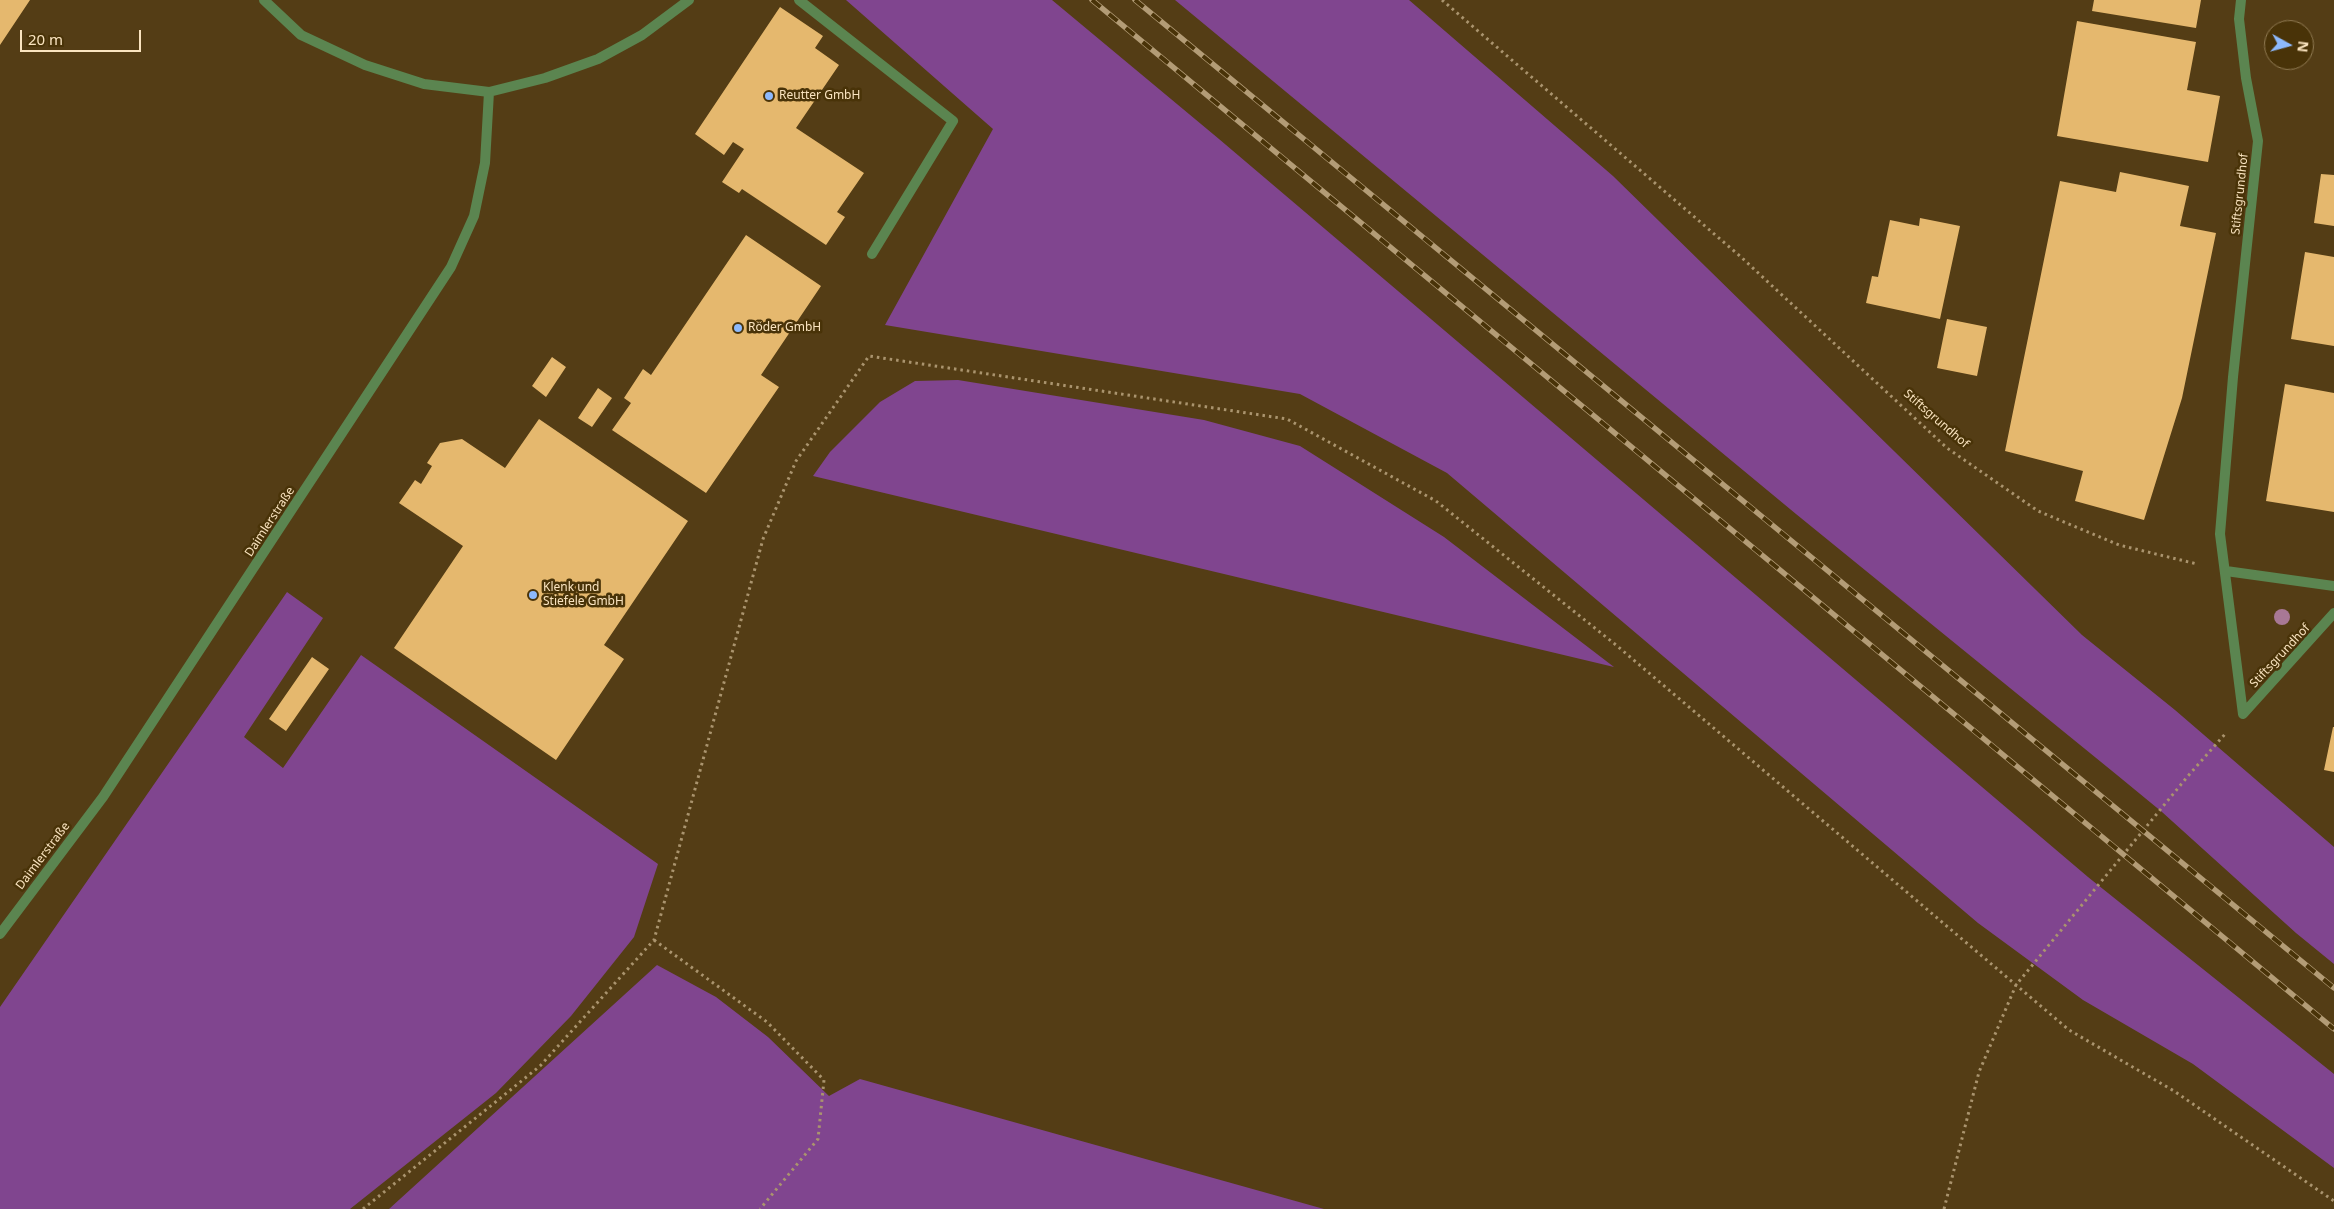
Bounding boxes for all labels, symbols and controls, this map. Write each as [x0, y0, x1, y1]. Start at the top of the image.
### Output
scale bar [22, 20, 144, 52]
north arrow [2264, 20, 2314, 70]
text: 20 m [28, 29, 63, 49]
text: N [2293, 40, 2314, 54]
place label: Reutter GmbH [779, 89, 860, 103]
marker: Reutter GmbH [763, 90, 775, 102]
street label: Stiftsgrundhof [2229, 153, 2251, 235]
place label: Röder GmbH [748, 321, 821, 335]
marker: Röder GmbH [732, 322, 744, 334]
street label: Stiftsgrundhof [1900, 387, 1972, 451]
street label: Daimlerstraße [242, 484, 298, 560]
place label: Klenk und Stiefele GmbH [543, 581, 624, 609]
marker: Klenk und Stiefele GmbH [527, 589, 539, 601]
street label: Stiftsgrundhof [2247, 621, 2313, 691]
street label: Daimlerstraße [13, 820, 73, 892]

